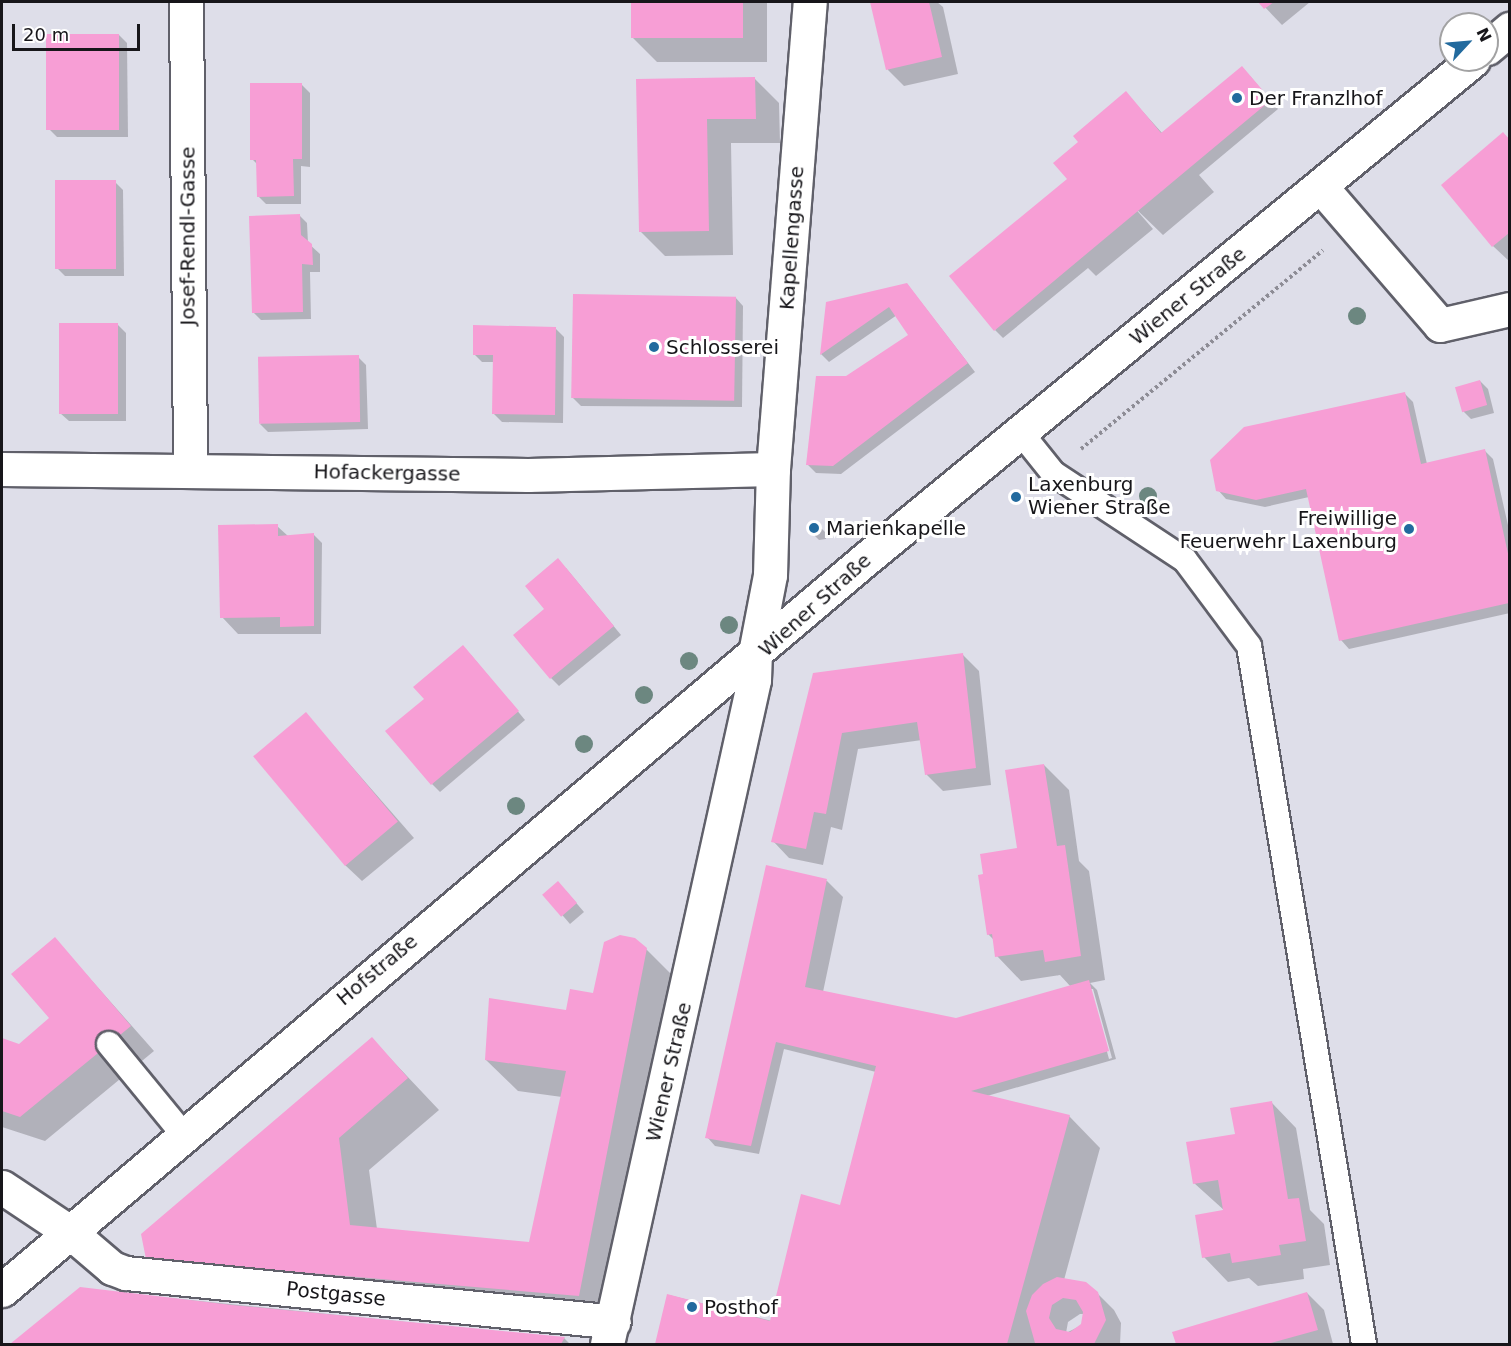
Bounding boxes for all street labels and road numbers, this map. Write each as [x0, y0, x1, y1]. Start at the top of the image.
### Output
street label: Josef-Rendl-Gasse [176, 146, 200, 326]
street label: Kapellengasse [775, 165, 809, 311]
street label: Wiener Straße [1125, 242, 1251, 350]
street label: Hofackergasse [313, 460, 461, 486]
street label: Wiener Straße [754, 548, 876, 662]
street label: Hofstraße [332, 929, 422, 1011]
street label: Wiener Straße [641, 1000, 697, 1144]
street label: Postgasse [285, 1277, 387, 1311]

